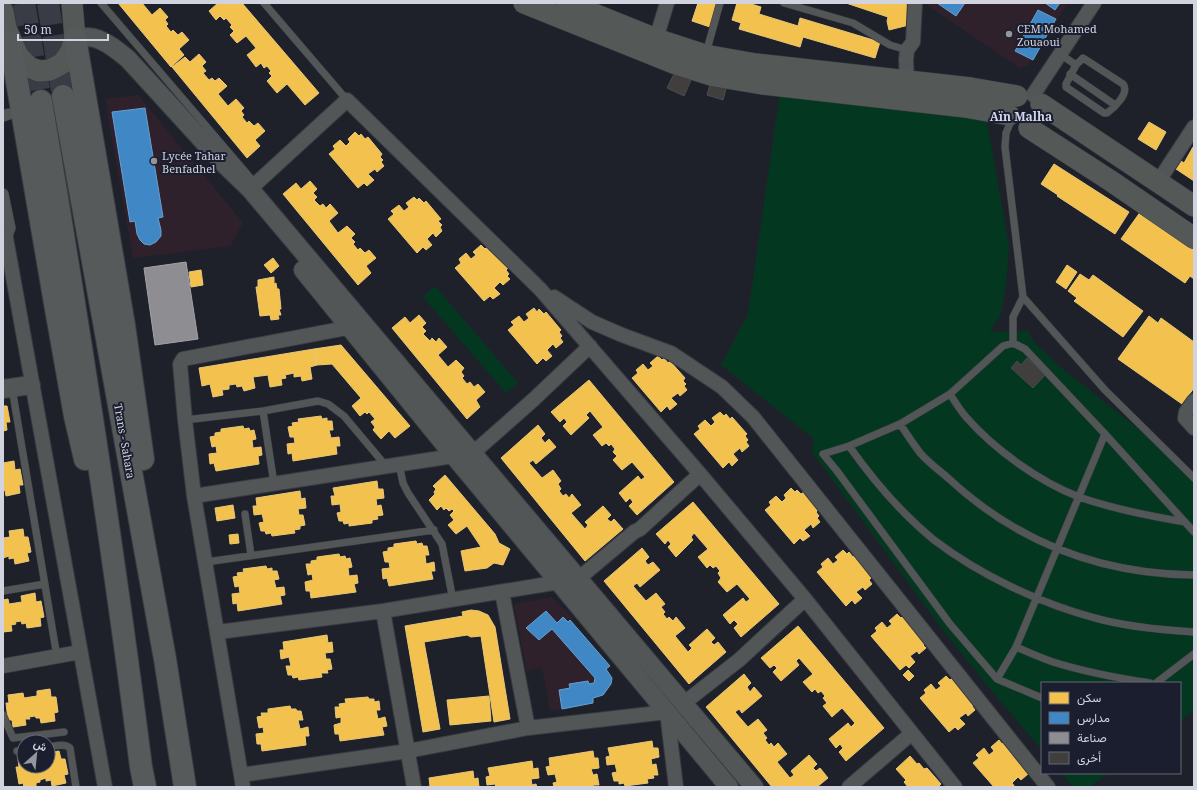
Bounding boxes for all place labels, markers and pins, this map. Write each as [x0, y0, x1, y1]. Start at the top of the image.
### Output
place label: CEM Mohamed Zouaoui [1017, 21, 1097, 49]
marker: CEM Mohamed Zouaoui [1004, 29, 1014, 39]
place label: Lycée Tahar Benfadhel [162, 148, 227, 176]
marker: Lycée Tahar Benfadhel [149, 156, 159, 166]

